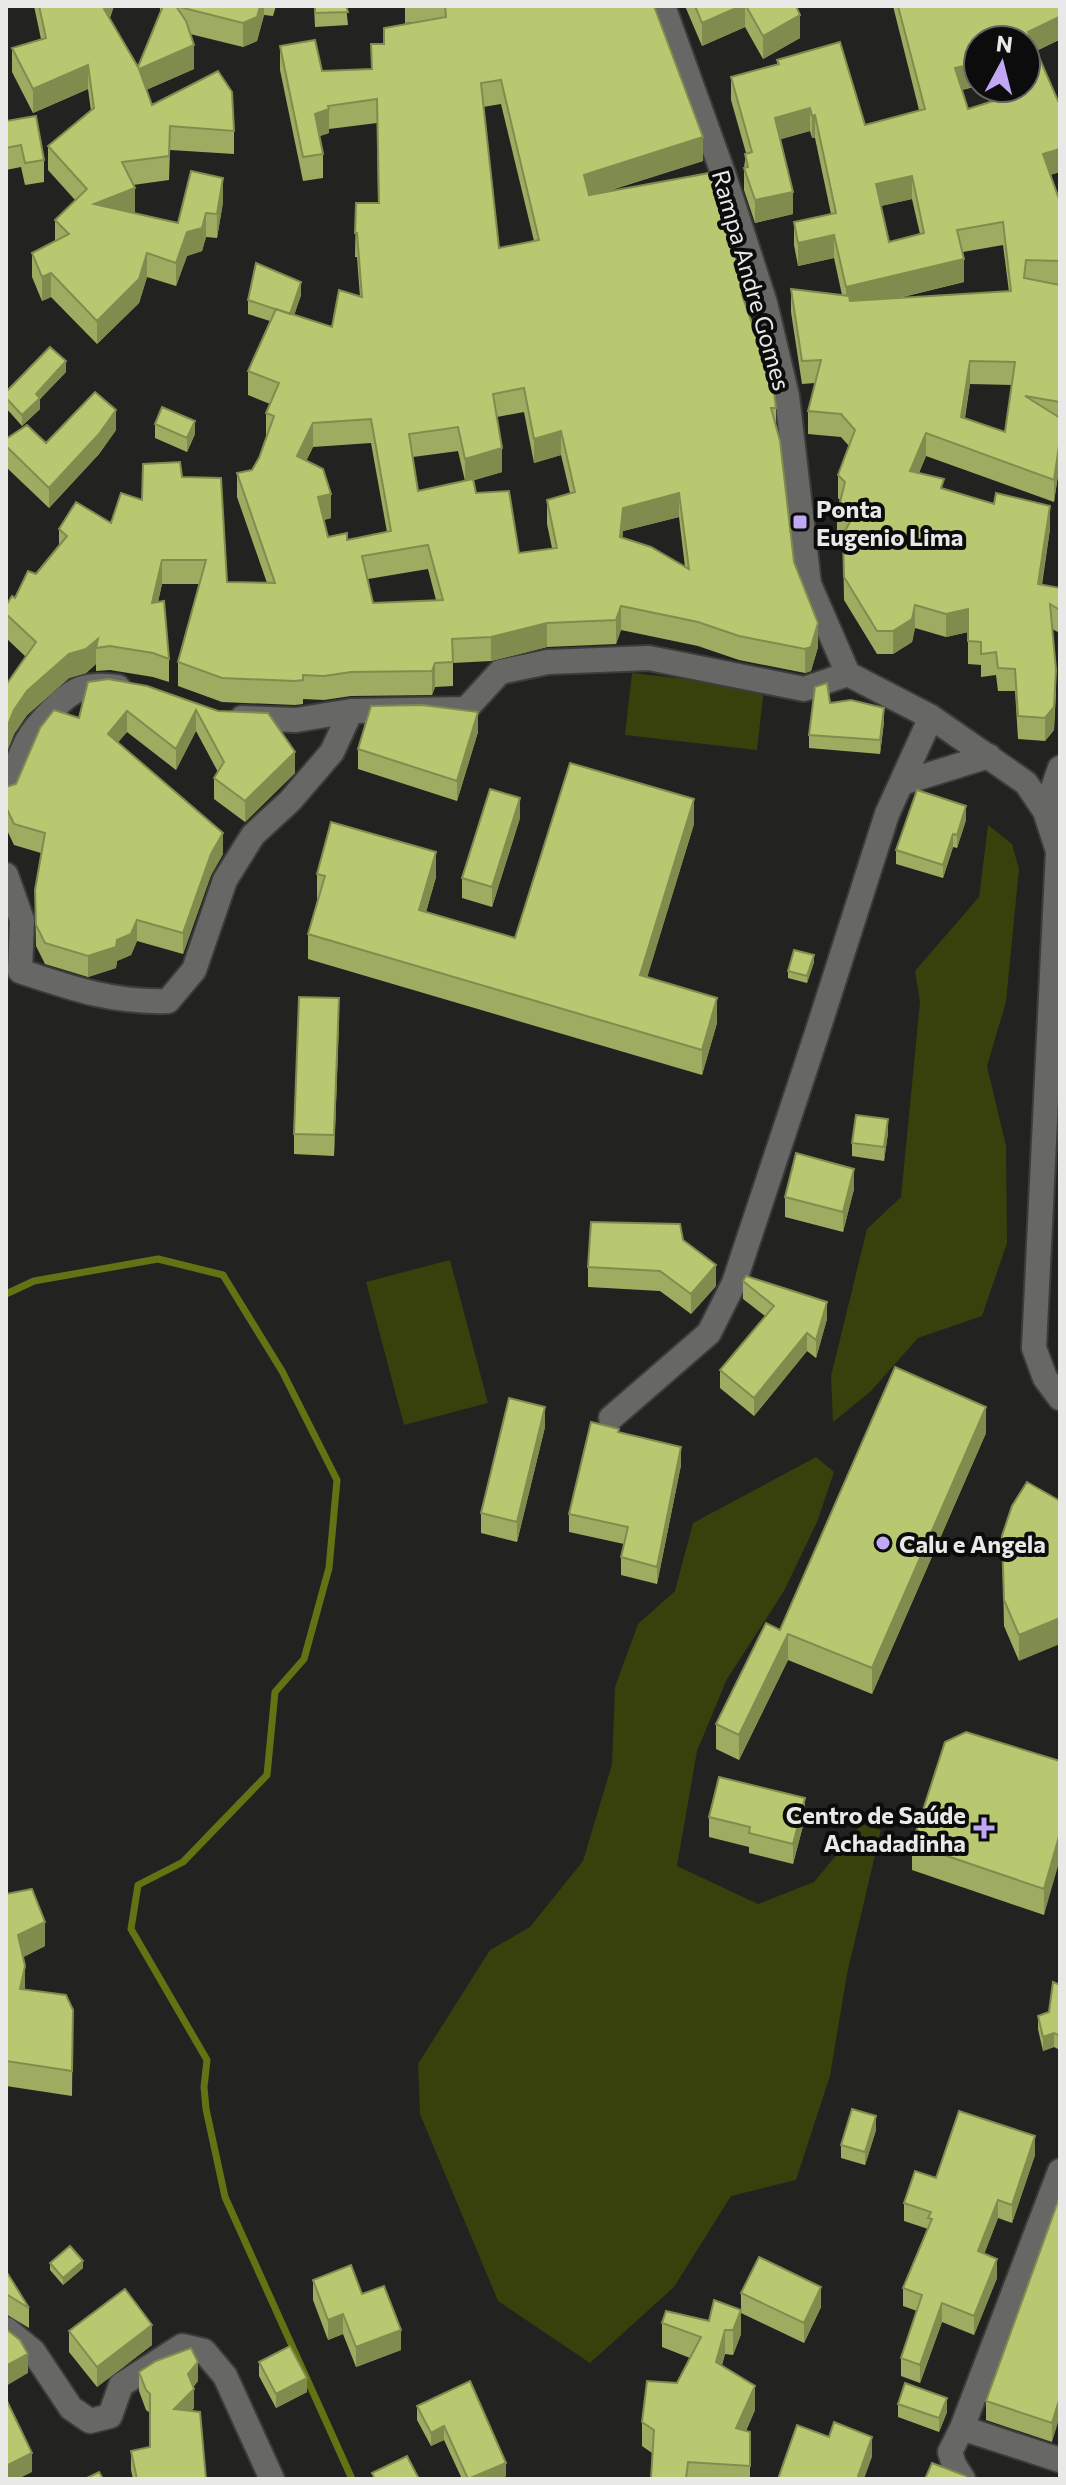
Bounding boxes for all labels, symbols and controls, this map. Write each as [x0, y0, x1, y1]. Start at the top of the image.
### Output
north arrow [962, 24, 1042, 104]
text: N [995, 29, 1014, 58]
street label: Rampa Andre Gomes [707, 166, 797, 394]
place label: Ponta Eugenio Lima [816, 494, 963, 551]
marker: Ponta Eugenio Lima [791, 513, 809, 531]
place label: Calu e Angela [899, 1529, 1046, 1558]
marker: Calu e Angela [874, 1534, 892, 1552]
place label: Centro de Saúde Achadadinha [786, 1800, 966, 1857]
marker: Centro de Saúde Achadadinha [973, 1817, 995, 1839]

